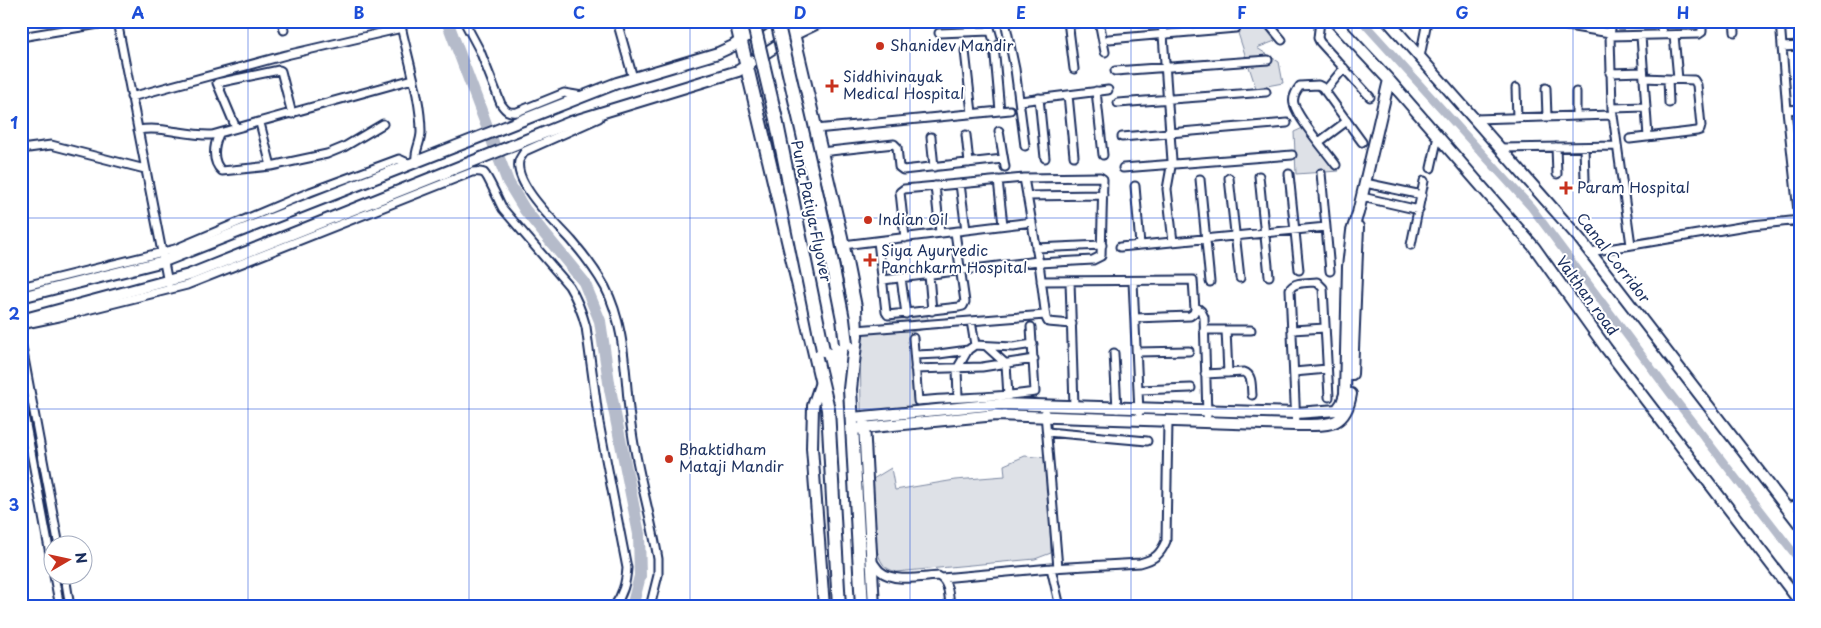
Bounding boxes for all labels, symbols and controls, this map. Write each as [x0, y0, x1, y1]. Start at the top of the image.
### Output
text: A [132, 0, 145, 24]
text: B [354, 0, 365, 24]
text: C [573, 0, 585, 24]
text: D [794, 0, 806, 24]
text: E [1016, 0, 1026, 24]
text: F [1237, 0, 1247, 24]
text: G [1455, 0, 1469, 24]
text: H [1677, 0, 1689, 24]
place label: Shanidev Mandir [890, 33, 1013, 56]
marker: Shanidev Mandir [874, 40, 886, 52]
place label: Siddhivinayak Medical Hospital [843, 64, 964, 104]
marker: Siddhivinayak Medical Hospital [825, 79, 839, 93]
text: 1 [10, 110, 18, 134]
street label: Puna Patiya Flyover [786, 138, 839, 284]
place label: Param Hospital [1577, 175, 1690, 198]
marker: Param Hospital [1559, 181, 1573, 195]
place label: Indian Oil [878, 207, 948, 230]
street label: Canal Corridor [1572, 207, 1657, 307]
marker: Indian Oil [862, 214, 874, 226]
place label: Siya Ayurvedic Panchkarm Hospital [881, 238, 1027, 278]
street label: Valthan road [1551, 250, 1625, 340]
marker: Siya Ayurvedic Panchkarm Hospital [863, 253, 877, 267]
text: 2 [8, 301, 20, 325]
place label: Bhaktidham Mataji Mandir [679, 437, 784, 477]
marker: Bhaktidham Mataji Mandir [663, 453, 675, 465]
text: 3 [9, 492, 19, 516]
north arrow [42, 536, 92, 586]
text: N [70, 551, 93, 565]

